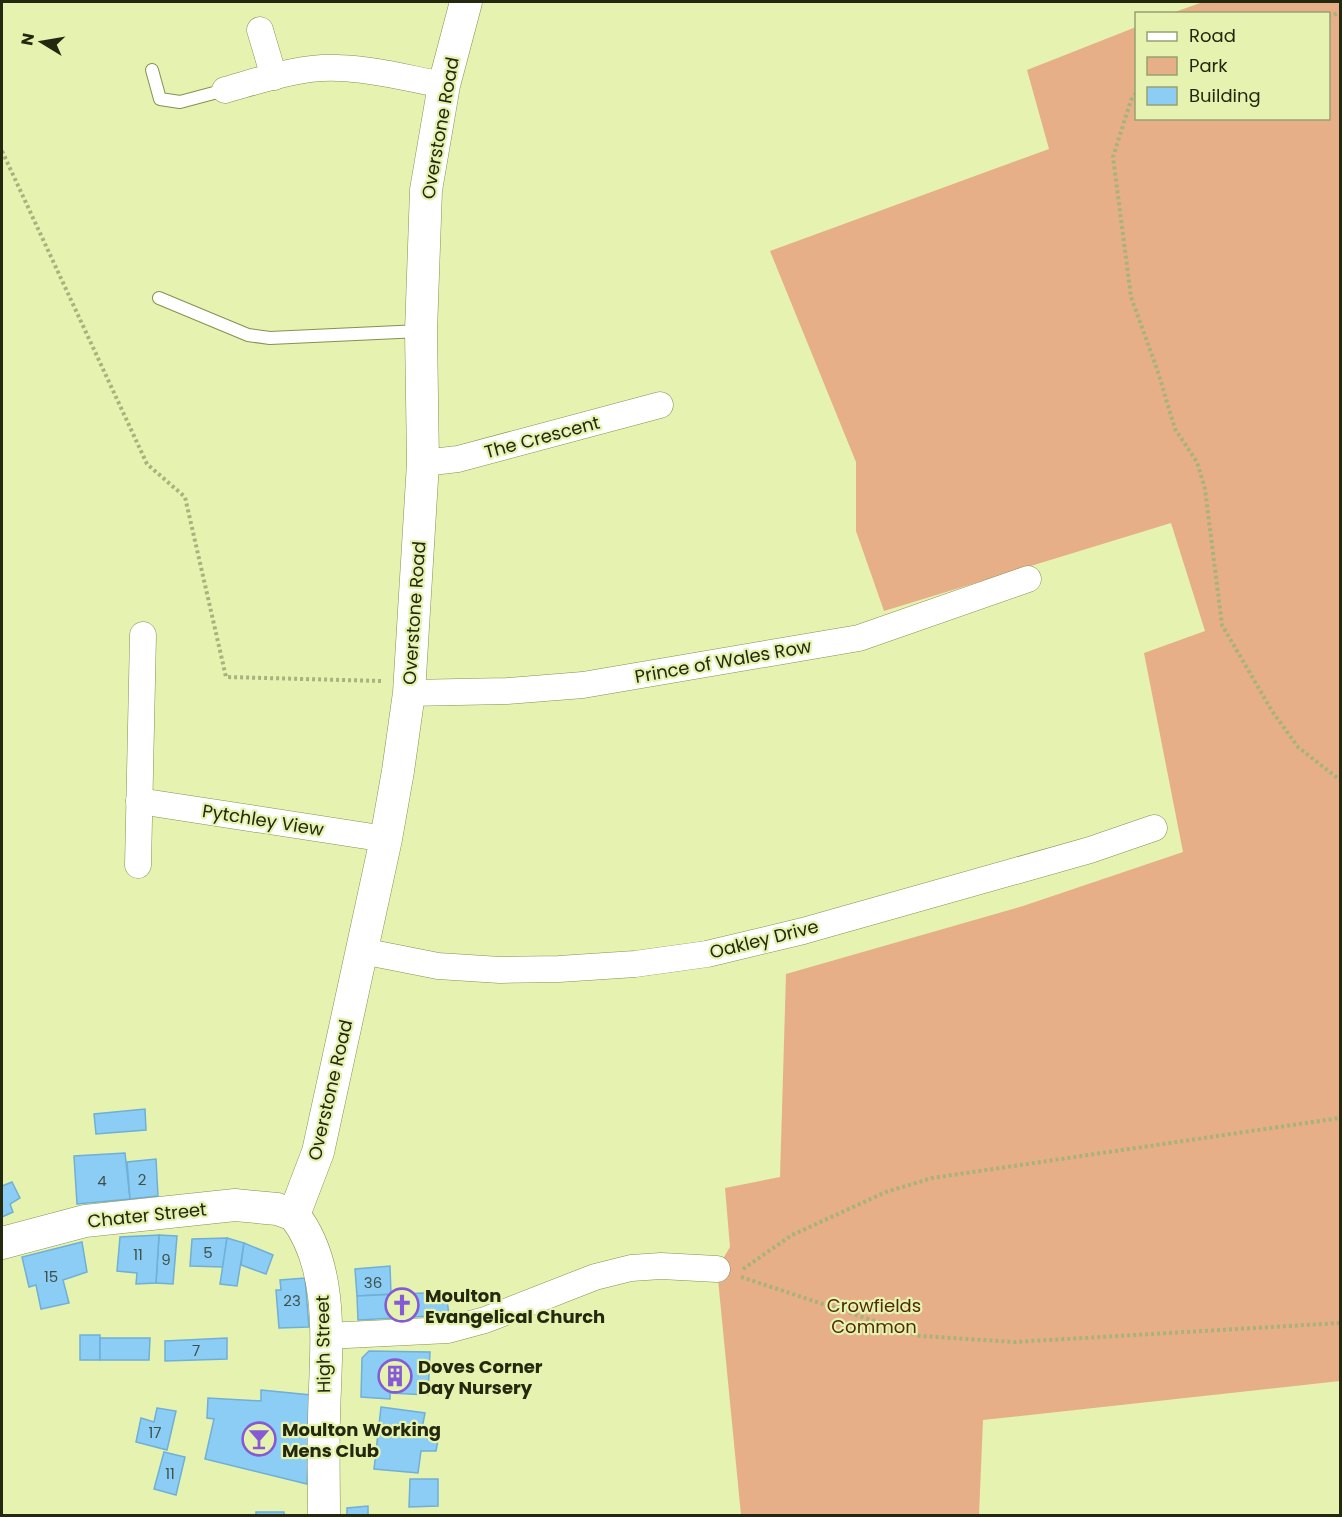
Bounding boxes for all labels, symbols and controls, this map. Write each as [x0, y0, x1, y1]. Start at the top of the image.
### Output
north arrow [12, 12, 72, 72]
legend [1135, 12, 1330, 120]
text: Road [1189, 23, 1236, 48]
text: N [15, 31, 40, 47]
text: Park [1189, 53, 1228, 78]
street label: Overstone Road [415, 55, 465, 201]
text: Building [1189, 83, 1261, 108]
street label: The Crescent [482, 410, 602, 464]
street label: Overstone Road [397, 540, 431, 686]
street label: Prince of Wales Row [633, 633, 814, 689]
street label: Pytchley View [200, 798, 326, 842]
street label: Oakley Drive [707, 913, 821, 965]
street label: Overstone Road [302, 1017, 358, 1163]
house number: 2 [138, 1169, 146, 1190]
house number: 4 [97, 1170, 107, 1191]
street label: Chater Street [86, 1196, 208, 1234]
house number: 5 [203, 1242, 213, 1263]
house number: 11 [133, 1244, 143, 1265]
house number: 9 [161, 1249, 171, 1270]
house number: 15 [44, 1266, 58, 1287]
house number: 36 [364, 1272, 382, 1293]
place label: Moulton Evangelical Church [425, 1283, 605, 1329]
church icon: Moulton Evangelical Church [384, 1287, 420, 1323]
house number: 23 [283, 1290, 301, 1311]
park label: Crowfields Common [827, 1293, 921, 1339]
street label: High Street [310, 1295, 336, 1393]
house number: 7 [192, 1340, 200, 1361]
place label: Doves Corner Day Nursery [418, 1354, 543, 1400]
building icon: Doves Corner Day Nursery [377, 1358, 413, 1394]
place label: Moulton Working Mens Club [282, 1417, 441, 1463]
bar icon: Moulton Working Mens Club [241, 1421, 277, 1457]
house number: 17 [149, 1422, 162, 1443]
house number: 11 [165, 1463, 175, 1484]

